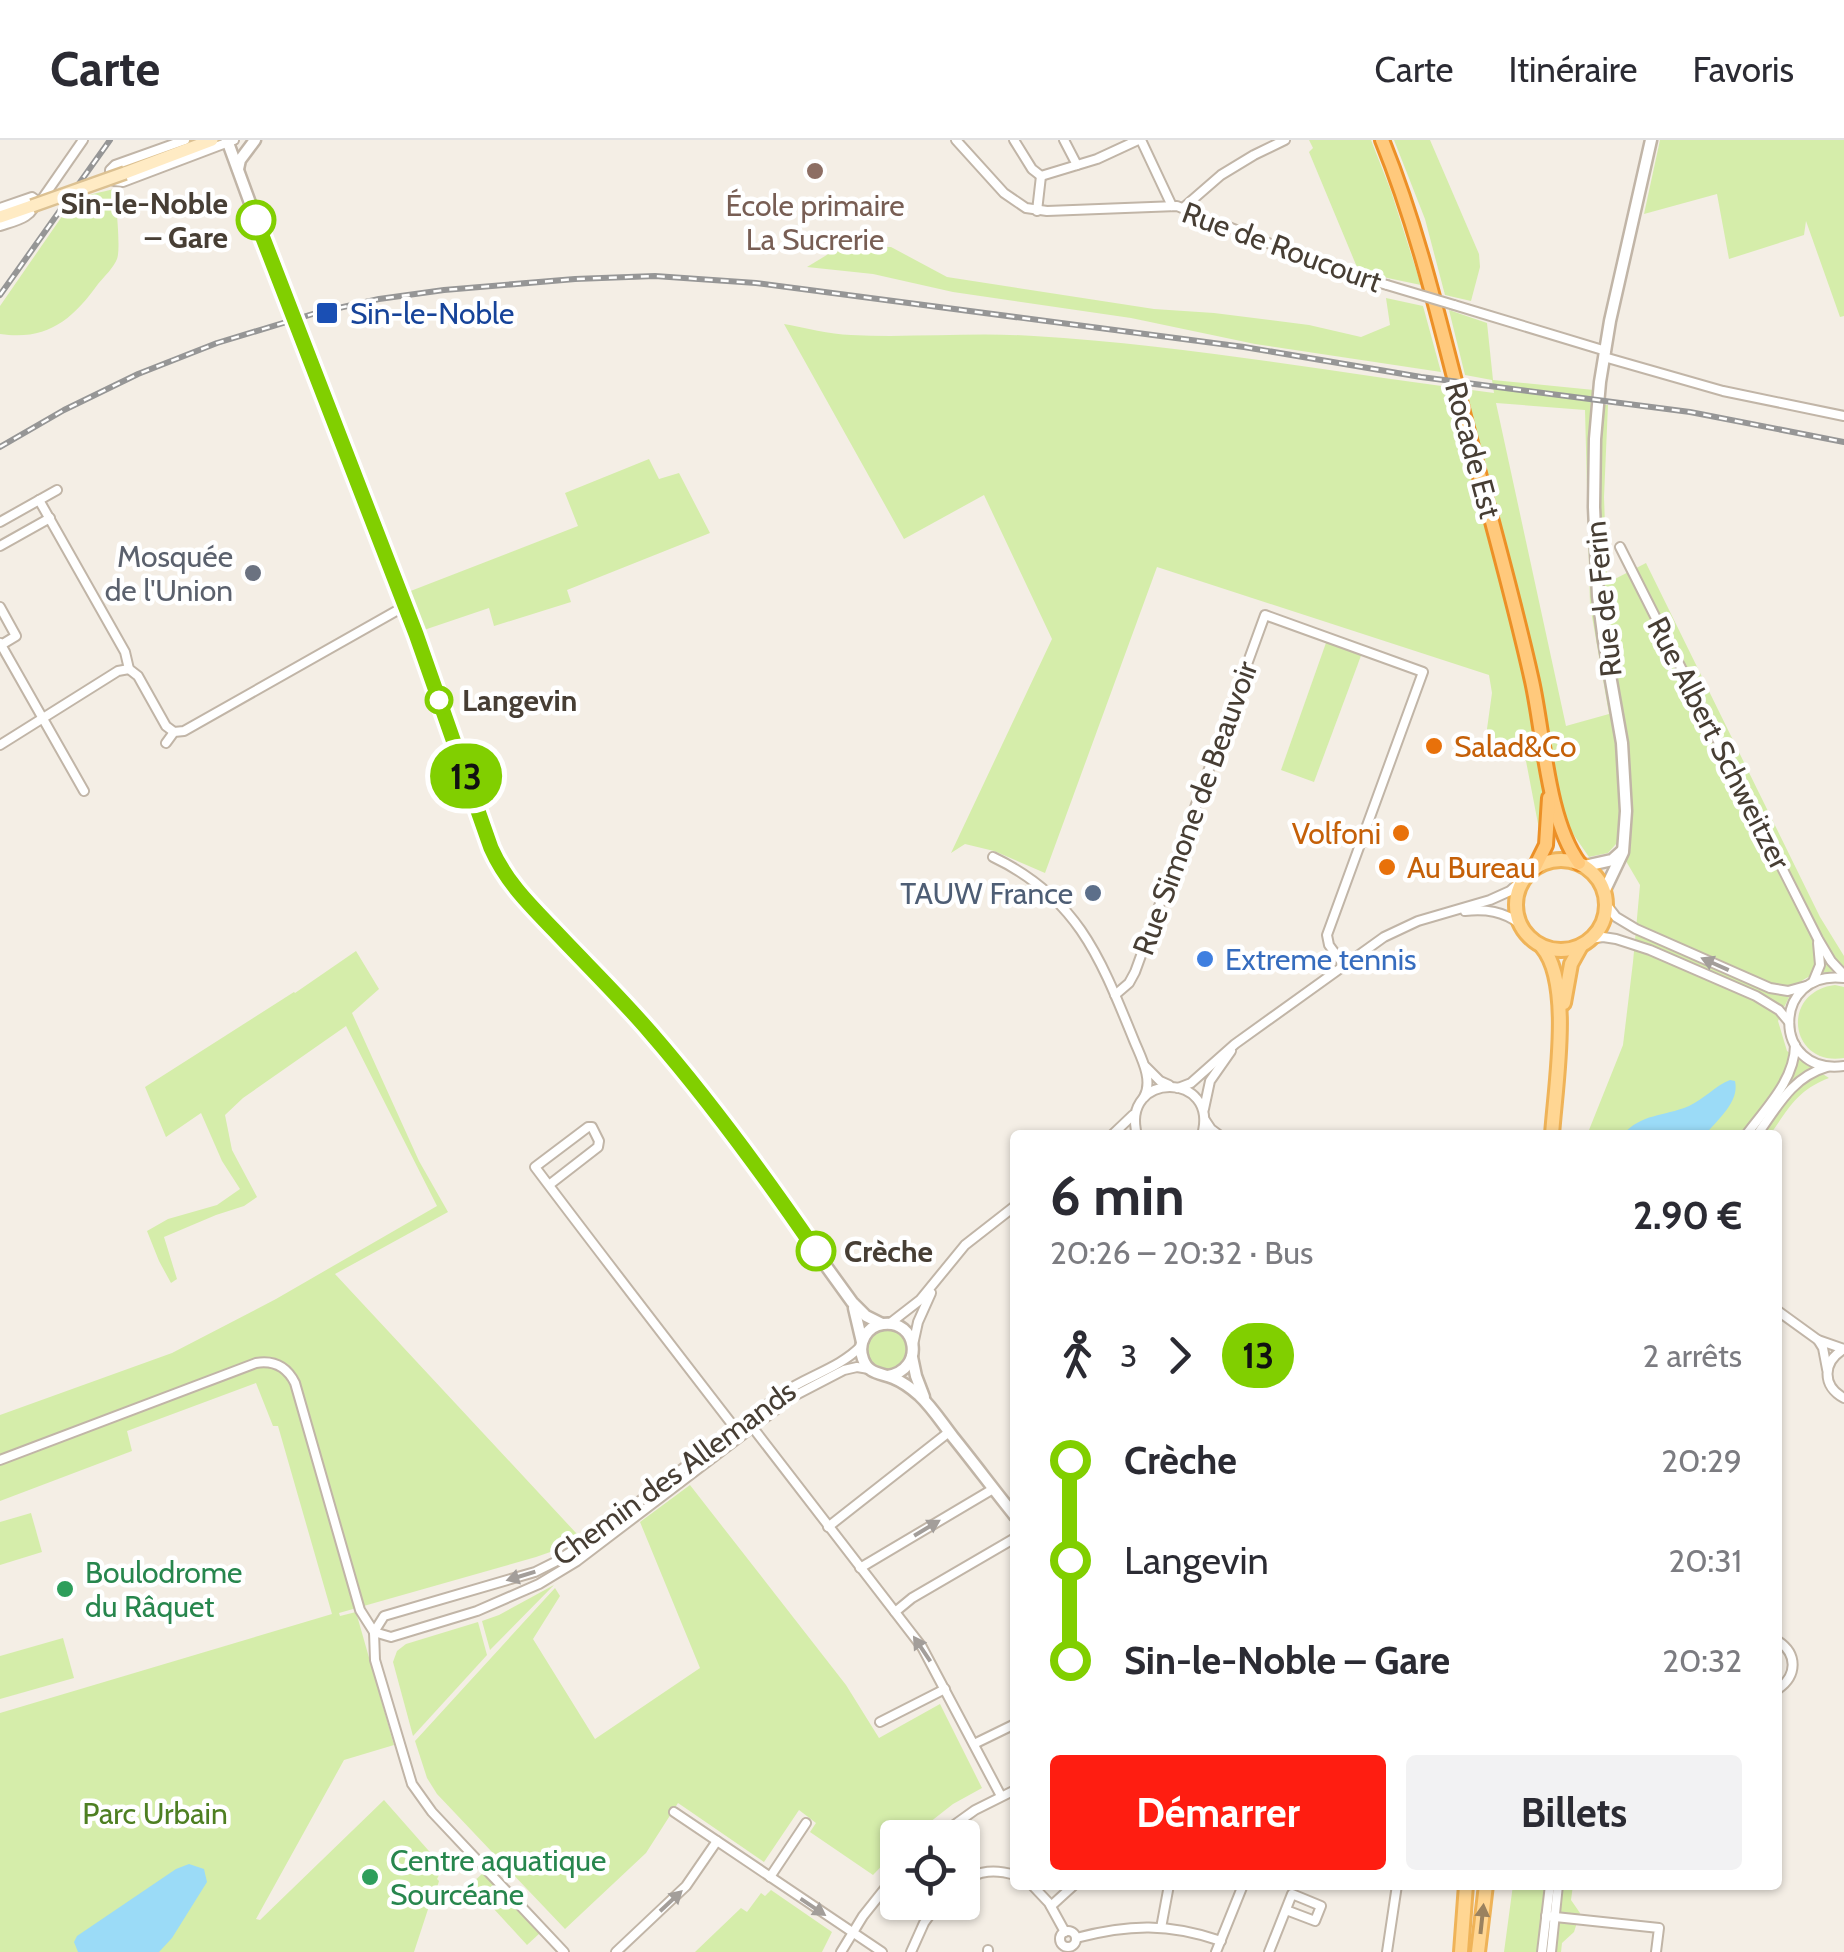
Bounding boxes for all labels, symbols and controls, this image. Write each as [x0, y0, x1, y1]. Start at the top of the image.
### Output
text: Carte [50, 40, 160, 98]
text: Carte [1375, 48, 1454, 91]
text: Itinéraire [1509, 48, 1637, 91]
text: Favoris [1692, 48, 1794, 91]
marker: École primaire La Sucrerie [804, 160, 826, 182]
place label: Sin-le-Noble – Gare [61, 185, 228, 256]
place label: École primaire La Sucrerie [725, 187, 905, 258]
street label: Rue de Roucourt [1177, 194, 1387, 300]
marker: Sin-le-Noble – Gare [237, 201, 275, 239]
place label: Sin-le-Noble [350, 295, 514, 332]
marker: Sin-le-Noble [314, 300, 340, 326]
street label: Rocade Est [1437, 378, 1509, 522]
street label: Rue de Ferin [1576, 519, 1630, 679]
place label: Mosquée de l'Union [105, 538, 233, 609]
marker: Mosquée de l'Union [242, 562, 264, 584]
street label: Rue Albert Schweitzer [1639, 611, 1799, 876]
street label: Rue Simone de Beauvoir [1125, 656, 1266, 960]
place label: Langevin [462, 682, 577, 719]
marker: Langevin [426, 687, 452, 713]
place label: Salad&Co [1454, 728, 1577, 765]
marker: Salad&Co [1423, 735, 1445, 757]
line badge: 13 [421, 744, 511, 808]
text: 13 [450, 755, 482, 798]
place label: Volfoni [1292, 815, 1381, 852]
marker: Volfoni [1390, 822, 1412, 844]
place label: Au Bureau [1407, 849, 1536, 886]
marker: Au Bureau [1376, 856, 1398, 878]
place label: TAUW France [900, 875, 1073, 912]
marker: TAUW France [1082, 882, 1104, 904]
place label: Extreme tennis [1225, 941, 1417, 978]
marker: Extreme tennis [1194, 948, 1216, 970]
one-way arrow [1700, 956, 1730, 972]
text: 6 min [1050, 1162, 1185, 1229]
text: 2.90 € [1633, 1192, 1742, 1239]
marker: Crèche [797, 1232, 835, 1270]
place label: Crèche [844, 1233, 933, 1270]
text: 20:26 – 20:32 · Bus [1050, 1233, 1313, 1272]
icon: walk [1050, 1328, 1105, 1383]
icon: forward [1152, 1328, 1207, 1383]
text: 13 [1242, 1334, 1274, 1377]
text: 3 [1120, 1336, 1137, 1375]
text: 2 arrêts [1642, 1336, 1742, 1375]
street label: Chemin des Allemands [545, 1372, 803, 1574]
text: Crèche [1124, 1437, 1237, 1484]
text: 20:29 [1661, 1441, 1742, 1480]
one-way arrow [912, 1520, 941, 1537]
text: Langevin [1124, 1537, 1269, 1584]
text: 20:31 [1668, 1541, 1742, 1580]
place label: Boulodrome du Râquet [85, 1554, 242, 1625]
one-way arrow [505, 1569, 536, 1584]
marker: Boulodrome du Râquet [54, 1578, 76, 1600]
one-way arrow [913, 1635, 932, 1662]
text: Sin-le-Noble – Gare [1124, 1637, 1450, 1684]
text: 20:32 [1662, 1641, 1742, 1680]
button: Démarrer [1050, 1755, 1386, 1870]
button: Billets [1406, 1755, 1742, 1870]
park label: Parc Urbain [82, 1795, 228, 1832]
map controls [880, 1820, 980, 1920]
button: locate [880, 1820, 980, 1920]
place label: Centre aquatique Sourcéane [390, 1842, 606, 1913]
marker: Centre aquatique Sourcéane [359, 1866, 381, 1888]
one-way arrow [659, 1890, 683, 1913]
one-way arrow [800, 1897, 827, 1915]
one-way arrow [1474, 1902, 1490, 1934]

